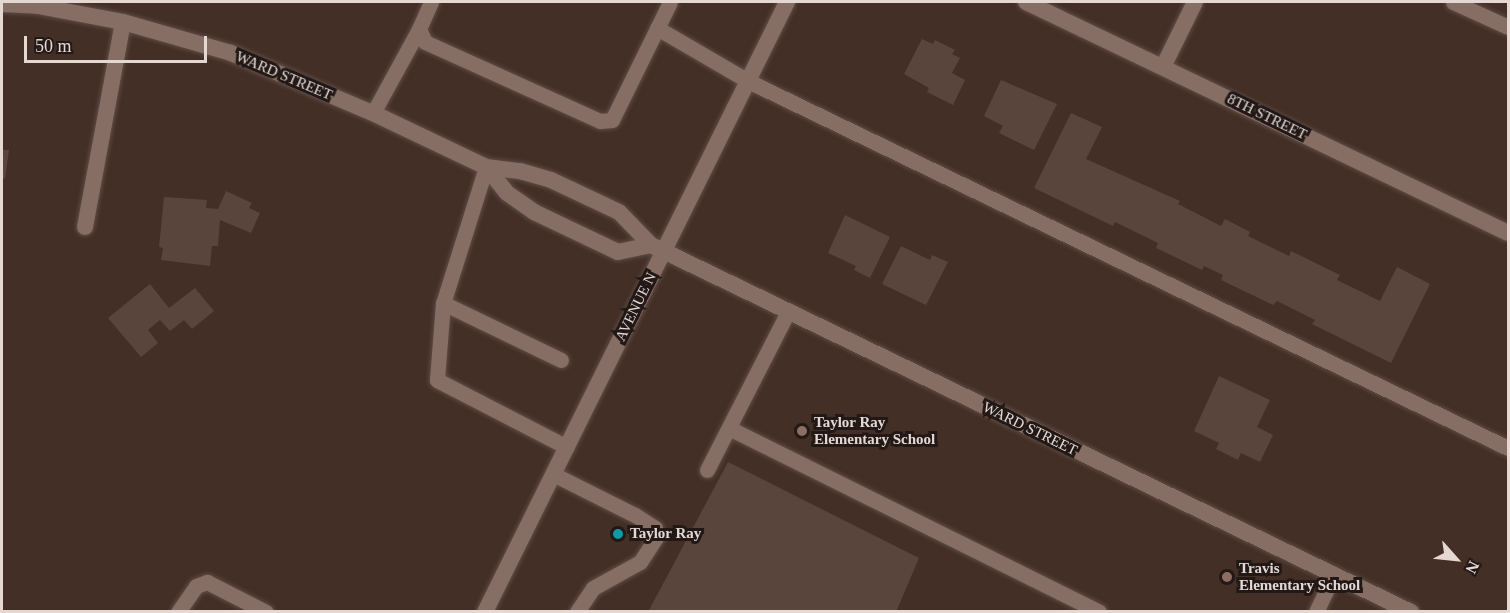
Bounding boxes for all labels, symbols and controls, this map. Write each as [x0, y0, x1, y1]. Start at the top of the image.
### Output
scale bar [27, 24, 210, 62]
text: 50 m [35, 36, 72, 56]
street label: WARD STREET [233, 48, 335, 104]
street label: 8TH STREET [1224, 90, 1310, 144]
street label: AVENUE N [612, 270, 660, 344]
street label: WARD STREET [980, 398, 1080, 460]
place label: Taylor Ray Elementary School [814, 413, 935, 448]
marker: Taylor Ray Elementary School [795, 424, 809, 438]
place label: Taylor Ray [630, 525, 702, 543]
marker: Taylor Ray [611, 527, 625, 541]
north arrow [1426, 529, 1486, 589]
text: N [1462, 558, 1483, 576]
place label: Travis Elementary School [1239, 559, 1360, 594]
marker: Travis Elementary School [1220, 570, 1234, 584]

